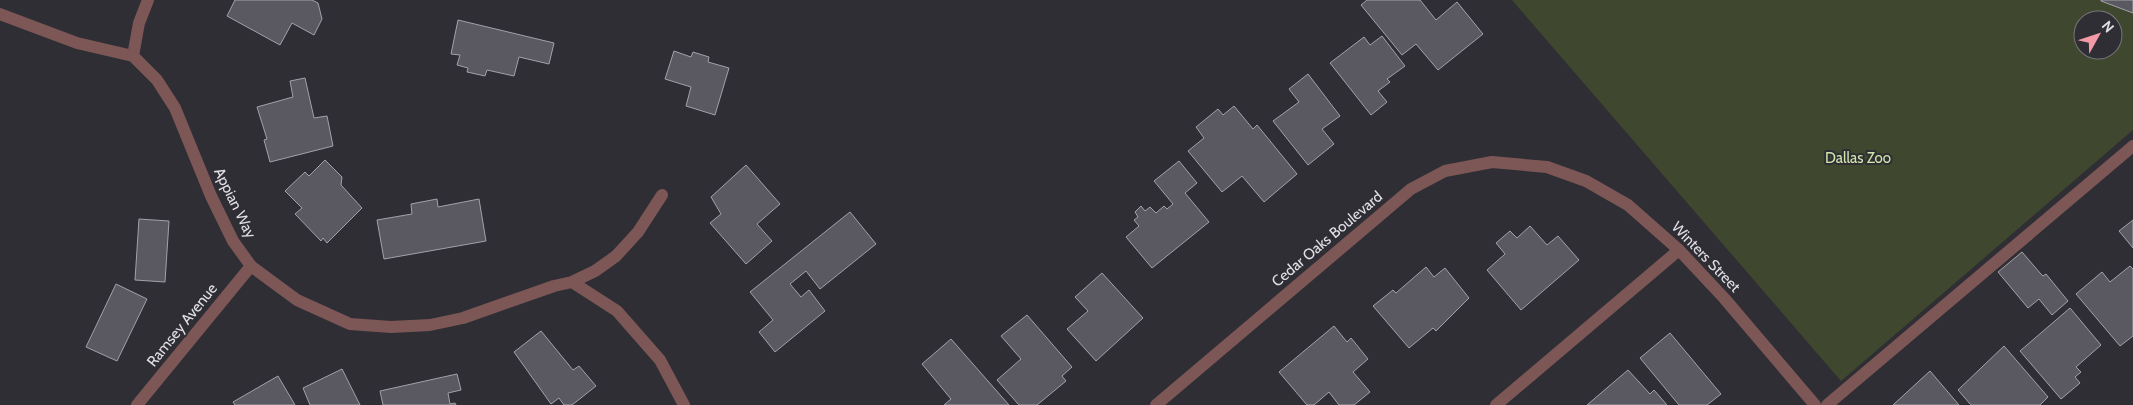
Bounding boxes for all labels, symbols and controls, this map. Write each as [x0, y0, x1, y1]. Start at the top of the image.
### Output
north arrow [2073, 10, 2123, 60]
text: N [2098, 17, 2118, 36]
park label: Dallas Zoo [1825, 149, 1891, 167]
street label: Appian Way [210, 165, 260, 242]
street label: Cedar Oaks Boulevard [1268, 188, 1386, 290]
street label: Winters Street [1668, 218, 1744, 296]
street label: Ramsey Avenue [143, 280, 221, 370]

